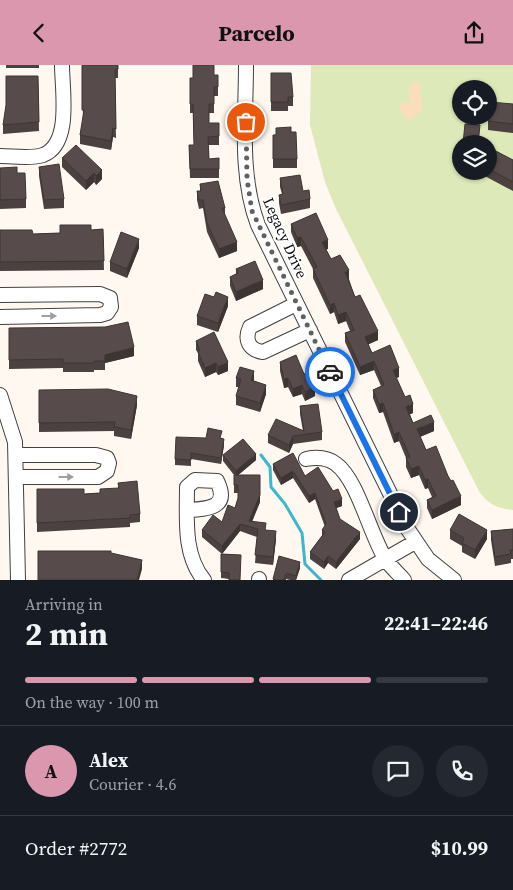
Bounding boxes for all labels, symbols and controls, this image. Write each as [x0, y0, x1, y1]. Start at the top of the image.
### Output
text: Parcelo [218, 18, 295, 48]
icon: back [25, 19, 53, 47]
icon: share [460, 19, 488, 47]
map controls [452, 80, 497, 180]
button: locate [452, 80, 497, 125]
pin [225, 101, 267, 143]
icon: bag [232, 108, 260, 136]
button: layers [452, 135, 497, 180]
street label: Legacy Drive [258, 194, 313, 282]
one-way arrow [41, 312, 57, 320]
courier [305, 347, 355, 397]
icon: car [316, 358, 344, 386]
one-way arrow [58, 473, 74, 481]
pin [378, 491, 420, 533]
icon: home [385, 498, 413, 526]
text: Arriving in [25, 593, 103, 615]
text: 22:41–22:46 [384, 610, 488, 636]
text: 2 min [25, 612, 108, 656]
text: On the way · 100 m [25, 691, 159, 713]
button: chat [372, 745, 424, 797]
button: phone [436, 745, 488, 797]
text: Alex [89, 747, 128, 773]
text: A [45, 758, 57, 784]
text: Courier · 4.6 [89, 773, 177, 795]
text: Order #2772 [25, 835, 127, 861]
text: $10.99 [431, 835, 488, 861]

